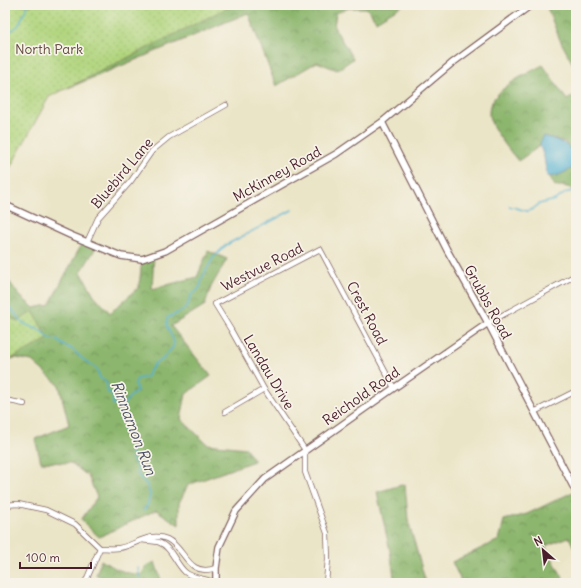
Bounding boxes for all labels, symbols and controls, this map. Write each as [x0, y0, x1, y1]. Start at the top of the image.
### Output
park label: North Park [15, 40, 83, 58]
street label: Bluebird Lane [87, 134, 157, 212]
street label: McKinney Road [230, 142, 324, 206]
street label: Westvue Road [218, 239, 306, 295]
street label: Grubbs Road [460, 262, 516, 342]
street label: Crest Road [343, 278, 391, 348]
street label: Landau Drive [240, 331, 298, 413]
street label: Reichold Road [319, 363, 403, 429]
water label: Rinnamon Run [107, 378, 161, 478]
north arrow [523, 530, 563, 570]
text: N [532, 533, 545, 549]
scale bar [20, 544, 91, 570]
text: 100 m [26, 550, 60, 565]

